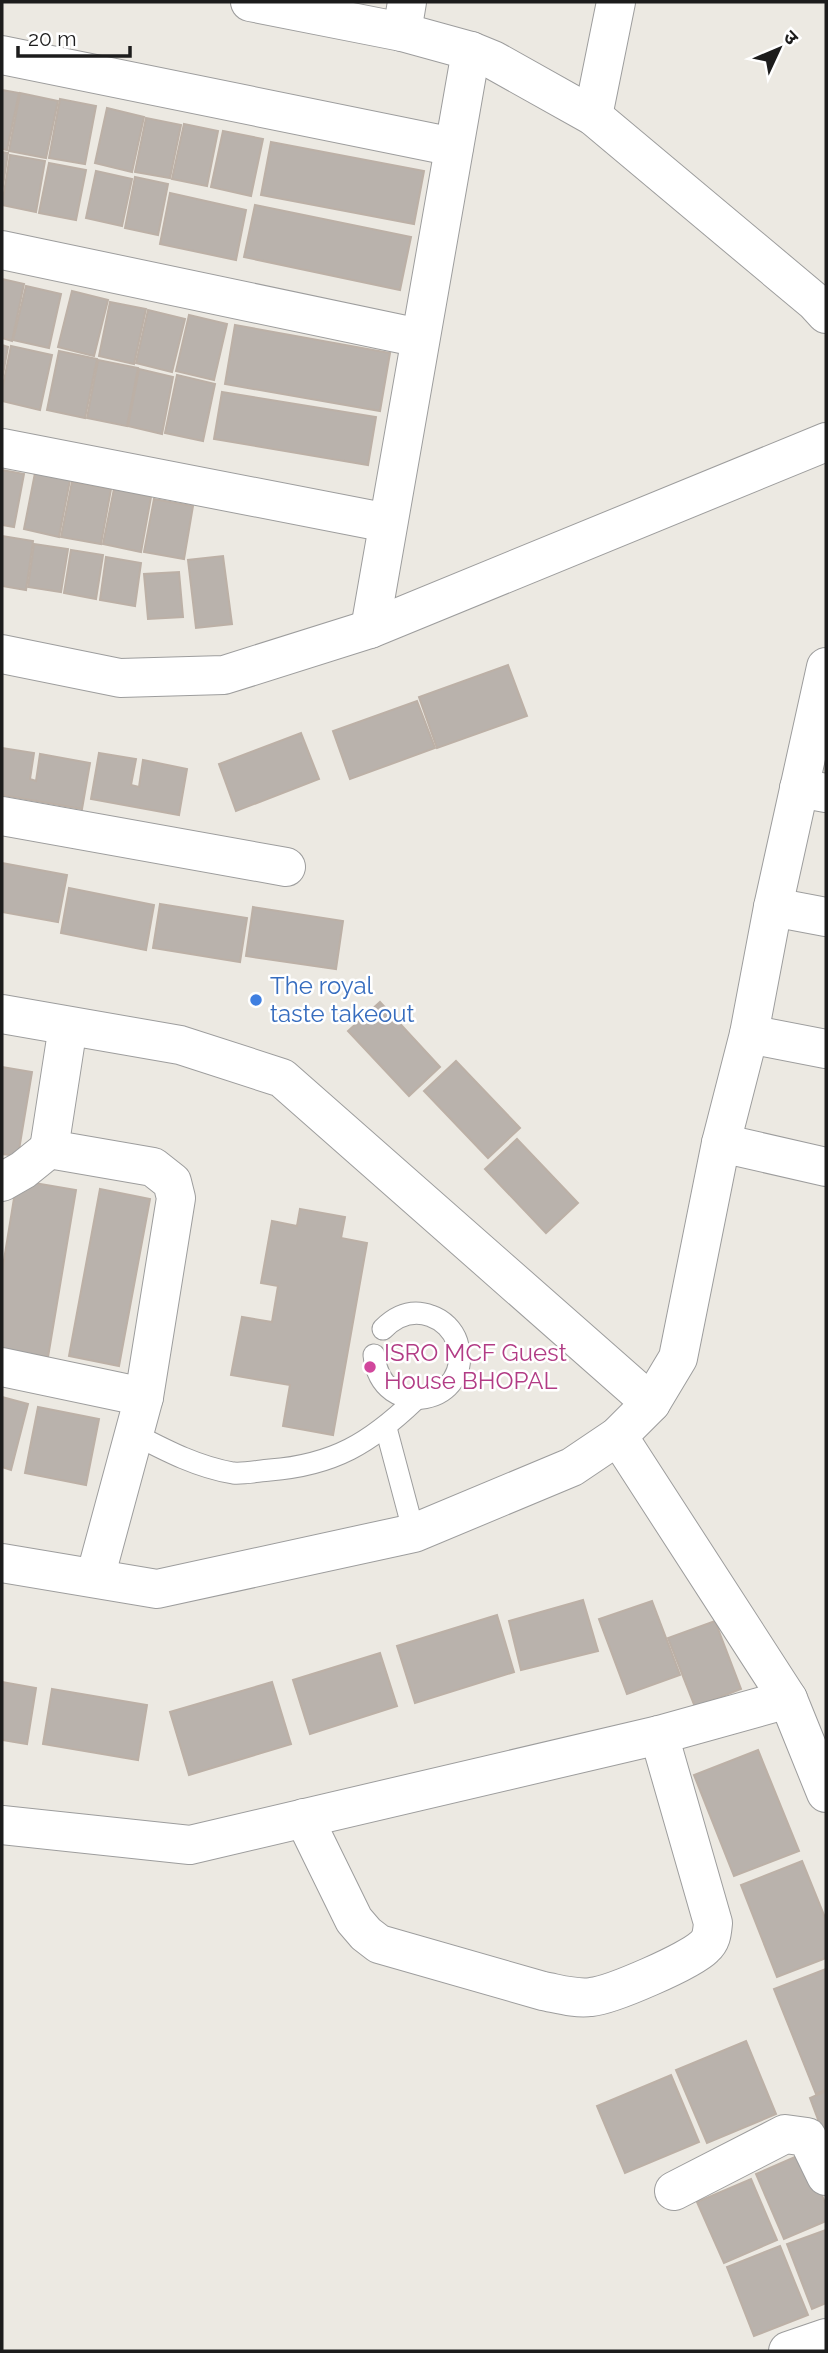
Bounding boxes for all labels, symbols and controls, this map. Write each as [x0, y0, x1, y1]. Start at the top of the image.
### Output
scale bar [18, 14, 130, 58]
north arrow [744, 14, 814, 84]
text: 20 m [28, 26, 76, 51]
text: उ [779, 26, 804, 49]
place label: The royal taste takeout [270, 971, 415, 1028]
marker: The royal taste takeout [248, 992, 264, 1008]
place label: ISRO MCF Guest House BHOPAL [384, 1338, 567, 1395]
marker: ISRO MCF Guest House BHOPAL [362, 1359, 378, 1375]

